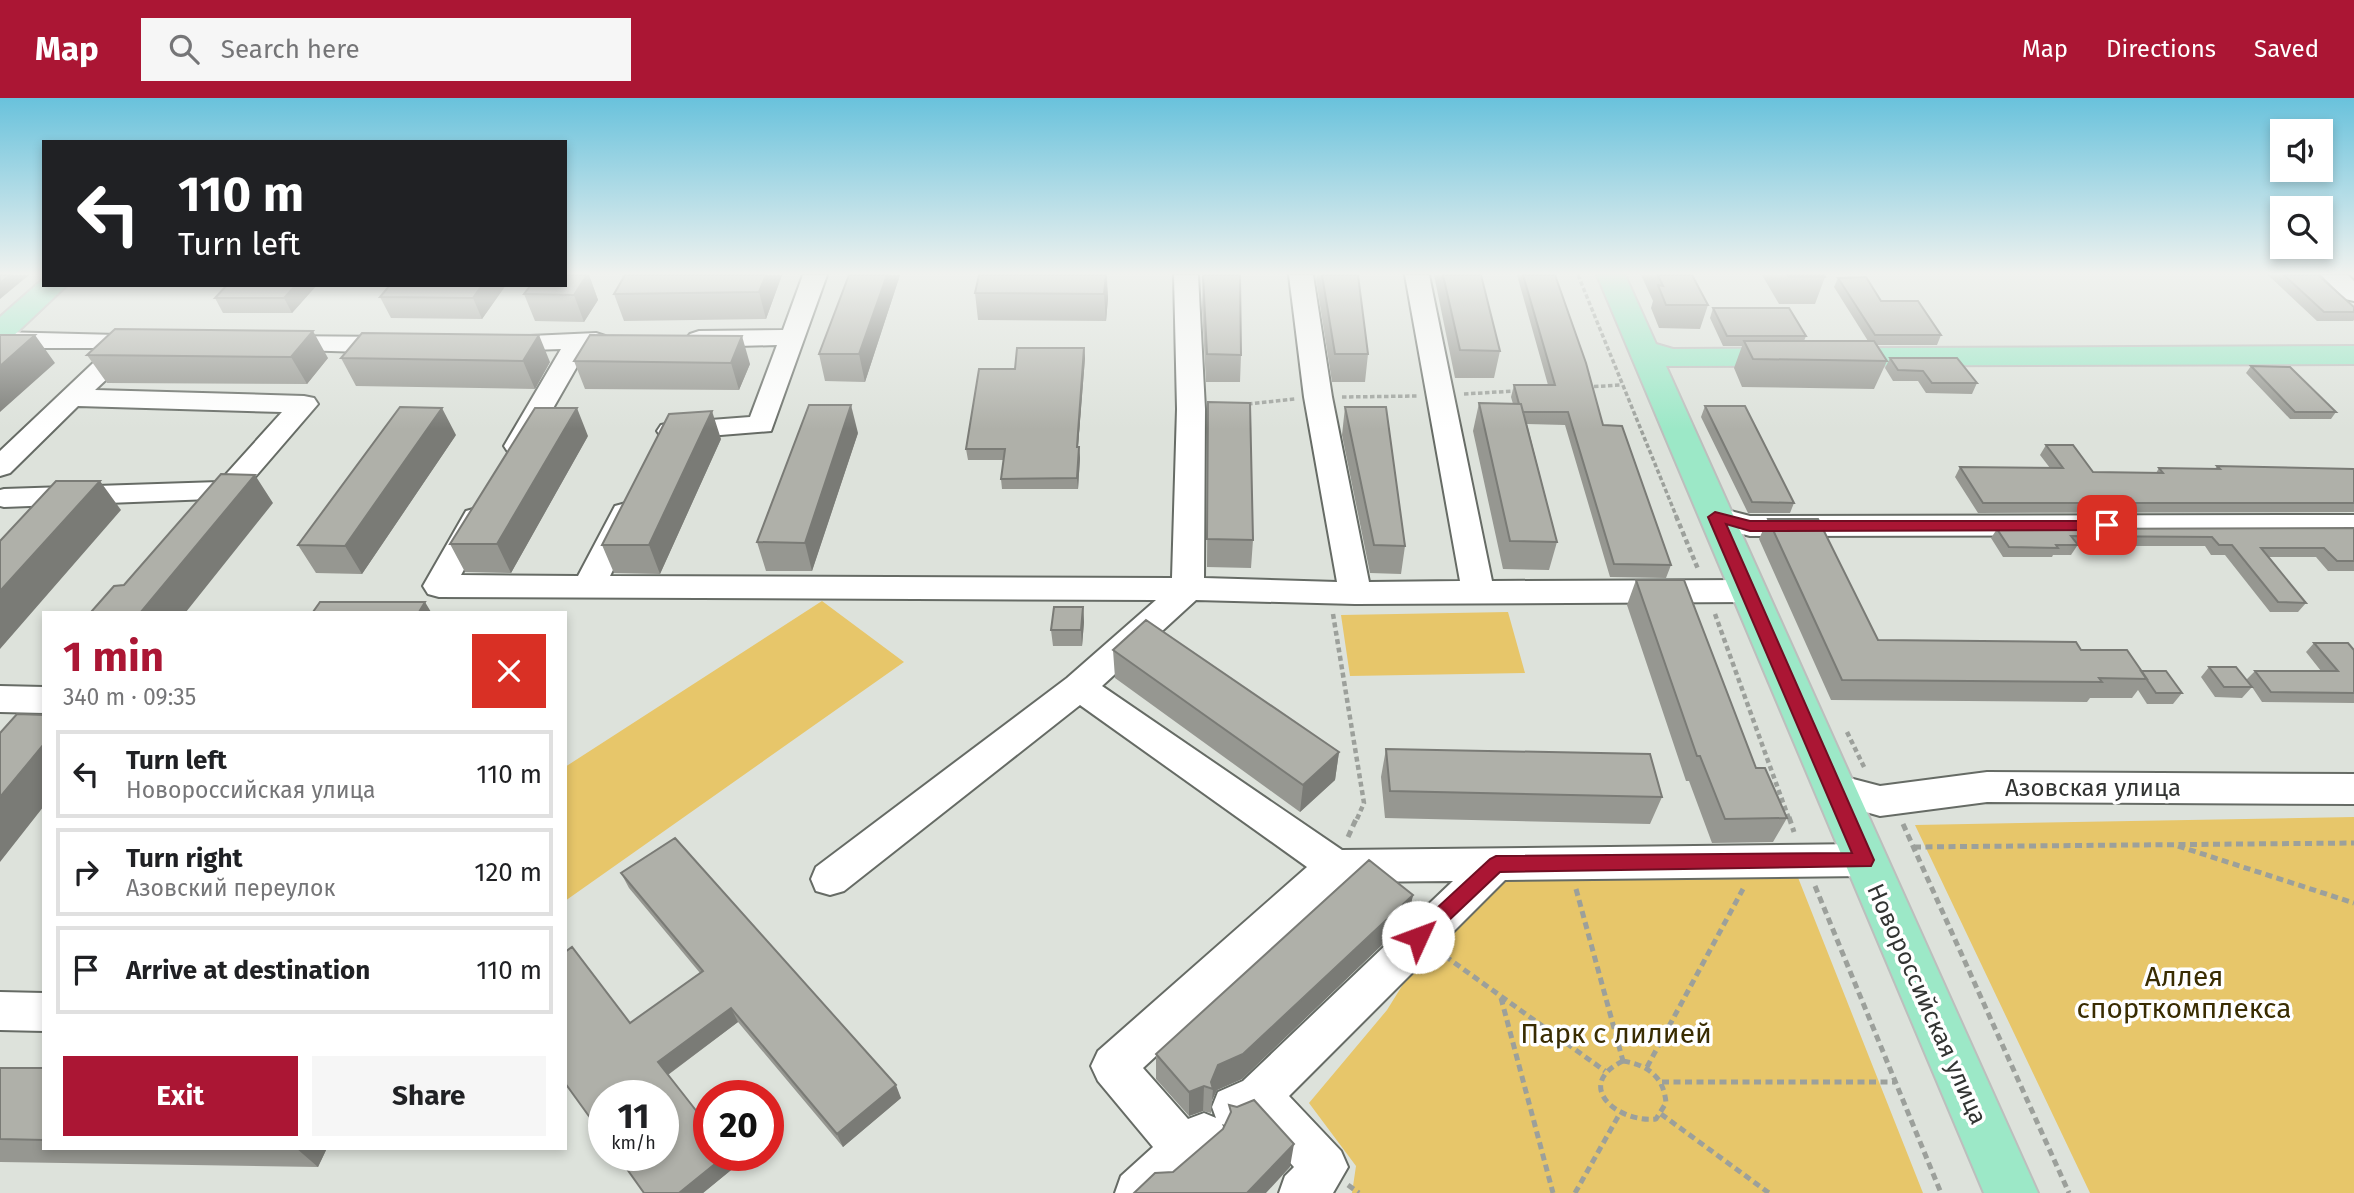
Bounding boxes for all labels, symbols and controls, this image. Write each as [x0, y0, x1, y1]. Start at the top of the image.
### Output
search box [141, 18, 631, 81]
text: Map [35, 29, 99, 69]
icon: search [165, 30, 203, 68]
text: Search here [221, 34, 360, 65]
text: Map [2022, 35, 2068, 63]
text: Directions [2106, 35, 2216, 63]
text: Saved [2254, 35, 2319, 63]
map controls [2270, 119, 2333, 259]
button: sound [2270, 119, 2333, 182]
text: 110 m [178, 165, 304, 224]
icon: left [63, 168, 154, 259]
button: search [2270, 196, 2333, 259]
text: Turn left [178, 225, 300, 263]
pin [2077, 495, 2137, 555]
icon: arrive [2088, 506, 2126, 544]
text: 1 min [63, 632, 164, 682]
button: close [472, 634, 546, 708]
text: 340 m · 09:35 [63, 683, 196, 711]
text: Turn left [126, 745, 227, 776]
icon: left [67, 755, 105, 793]
text: 110 m [476, 759, 542, 790]
street label: Азовская улица [2005, 774, 2181, 802]
text: Новороссийская улица [126, 776, 376, 804]
text: Turn right [126, 843, 243, 874]
icon: right [67, 853, 105, 891]
text: 120 m [474, 857, 542, 888]
text: Азовский переулок [126, 874, 335, 902]
street label: Новороссийская улица [1861, 879, 1993, 1129]
position arrow [1381, 900, 1455, 974]
icon: arrive [67, 951, 105, 989]
text: Arrive at destination [126, 955, 370, 986]
text: 110 m [476, 955, 542, 986]
park label: Аллея спорткомплекса [2077, 960, 2291, 1025]
park label: Парк с лилией [1520, 1017, 1712, 1050]
button: Exit [63, 1056, 298, 1136]
button: Share [312, 1056, 546, 1136]
speed limit sign: 20 [693, 1080, 784, 1171]
text: 11 [618, 1095, 649, 1137]
text: km/h [611, 1132, 656, 1154]

